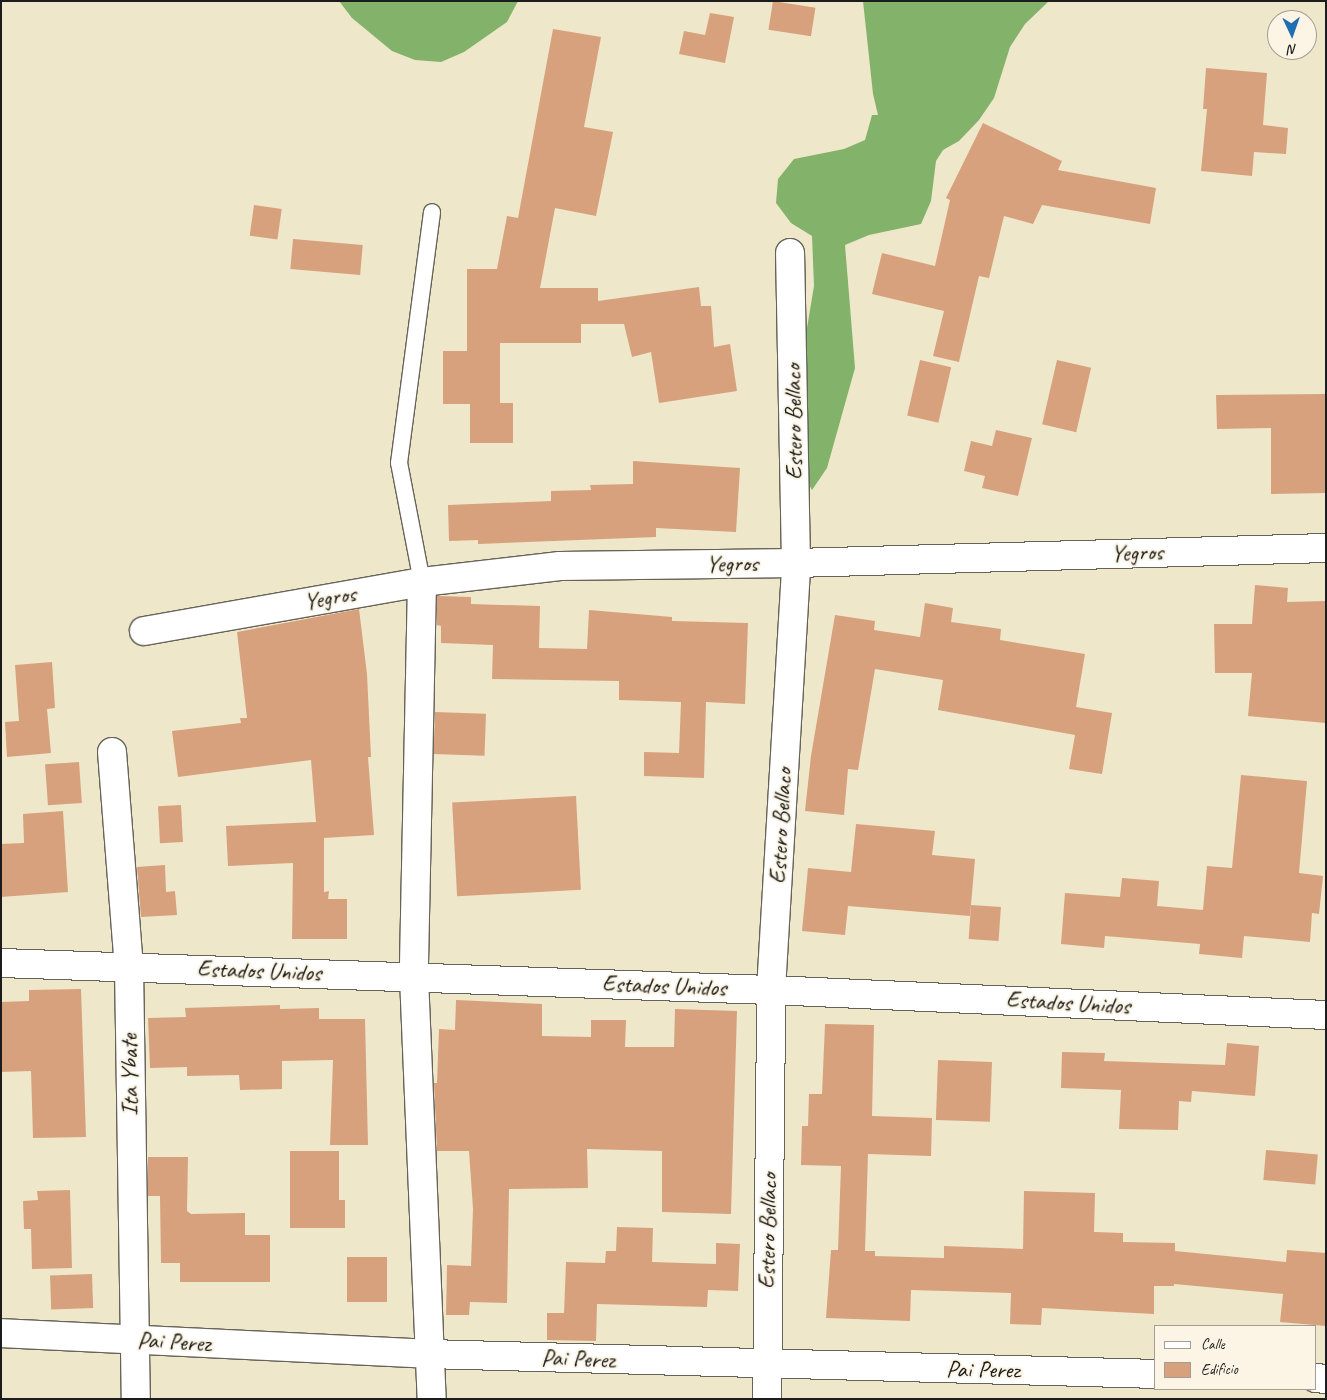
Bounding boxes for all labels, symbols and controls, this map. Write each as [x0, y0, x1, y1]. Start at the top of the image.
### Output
north arrow [1267, 10, 1317, 60]
text: N [1288, 41, 1298, 58]
street label: Estero Bellaco [779, 364, 809, 480]
street label: Yegros [1110, 538, 1164, 568]
street label: Yegros [706, 549, 758, 579]
street label: Yegros [302, 579, 358, 617]
street label: Estero Bellaco [764, 768, 798, 884]
street label: Estados Unidos [196, 954, 322, 988]
street label: Estados Unidos [601, 969, 727, 1003]
street label: Estados Unidos [1005, 985, 1131, 1021]
street label: Ita Ybate [115, 1033, 145, 1117]
street label: Estero Bellaco [753, 1173, 783, 1289]
legend [1154, 1325, 1317, 1390]
street label: Pai Perez [137, 1326, 211, 1358]
text: Calle [1201, 1335, 1225, 1354]
street label: Pai Perez [541, 1343, 615, 1375]
street label: Pai Perez [946, 1355, 1020, 1385]
text: Edificio [1201, 1360, 1238, 1379]

